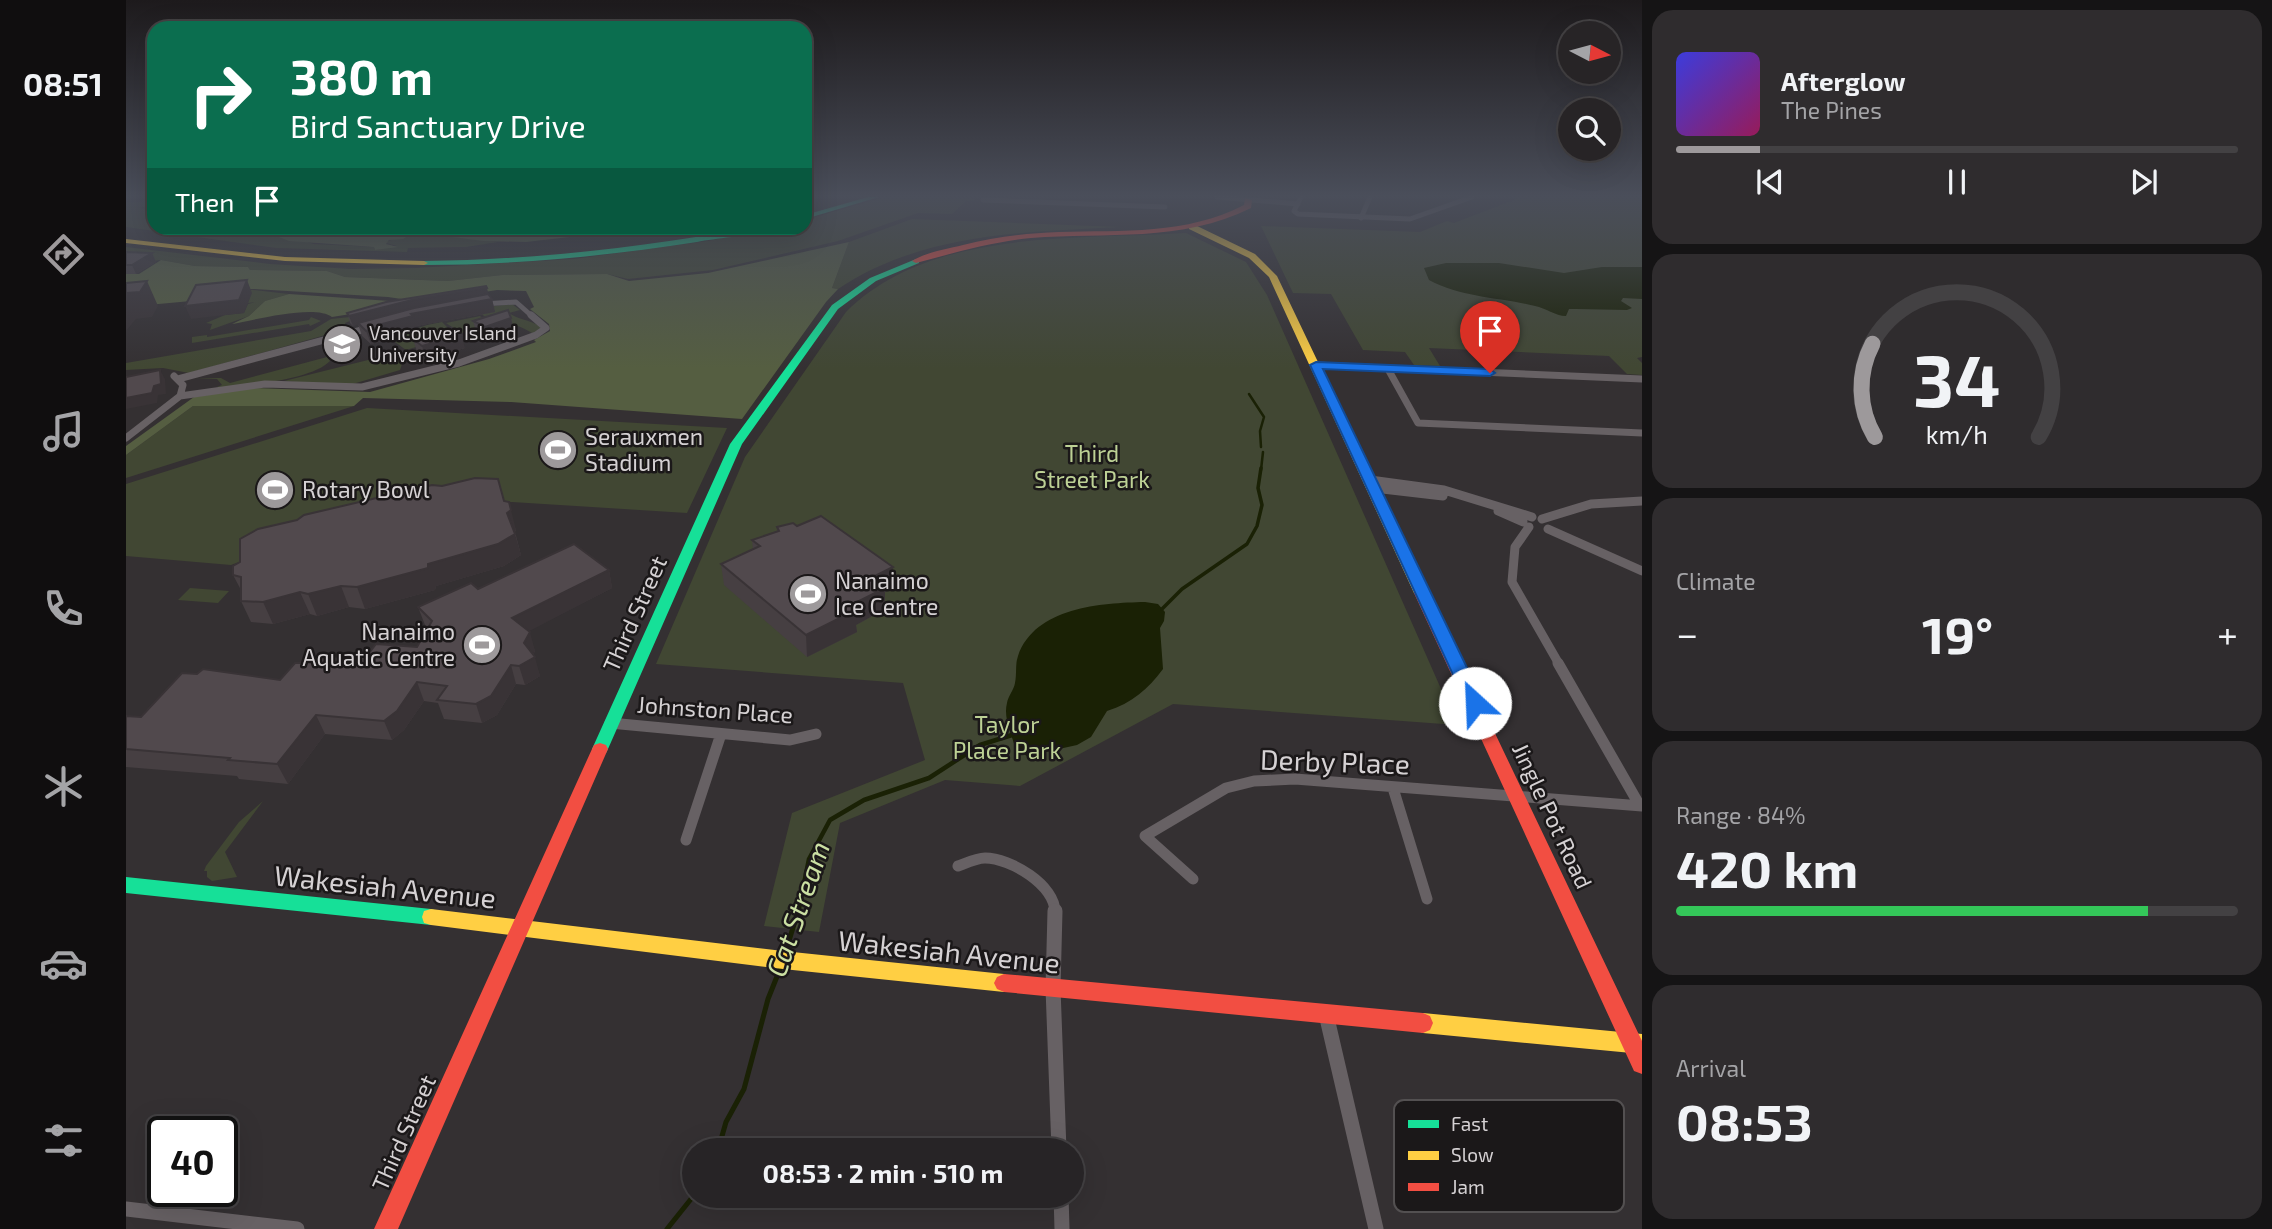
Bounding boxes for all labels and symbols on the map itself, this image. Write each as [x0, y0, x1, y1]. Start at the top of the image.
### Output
north arrow [1558, 21, 1620, 84]
pin [1460, 301, 1520, 373]
place label: Vancouver Island University [369, 321, 517, 366]
school or university icon: Vancouver Island University [321, 323, 363, 365]
place label: Serauxmen Stadium [585, 422, 703, 476]
sports icon: Serauxmen Stadium [537, 429, 579, 471]
park label: Third Street Park [1034, 439, 1150, 493]
sports icon: Rotary Bowl [254, 469, 296, 511]
place label: Rotary Bowl [302, 475, 430, 503]
street label: Third Street [596, 551, 672, 676]
place label: Nanaimo Ice Centre [835, 566, 938, 620]
sports icon: Nanaimo Ice Centre [787, 573, 829, 615]
place label: Nanaimo Aquatic Centre [302, 617, 455, 671]
sports icon: Nanaimo Aquatic Centre [461, 624, 503, 666]
position arrow [1438, 666, 1512, 740]
street label: Johnston Place [636, 690, 794, 728]
park label: Taylor Place Park [953, 710, 1062, 764]
street label: Jingle Pot Road [1507, 738, 1599, 893]
street label: Derby Place [1260, 741, 1411, 781]
water label: Cat Stream [758, 836, 836, 981]
street label: Wakesiah Avenue [273, 857, 498, 915]
street label: Wakesiah Avenue [837, 922, 1062, 980]
street label: Third Street [365, 1070, 441, 1195]
legend [1394, 1100, 1624, 1212]
text: Fast [1451, 1112, 1488, 1135]
speed limit sign: 40 [147, 1116, 238, 1207]
text: Slow [1451, 1143, 1494, 1166]
text: Jam [1451, 1175, 1485, 1198]

